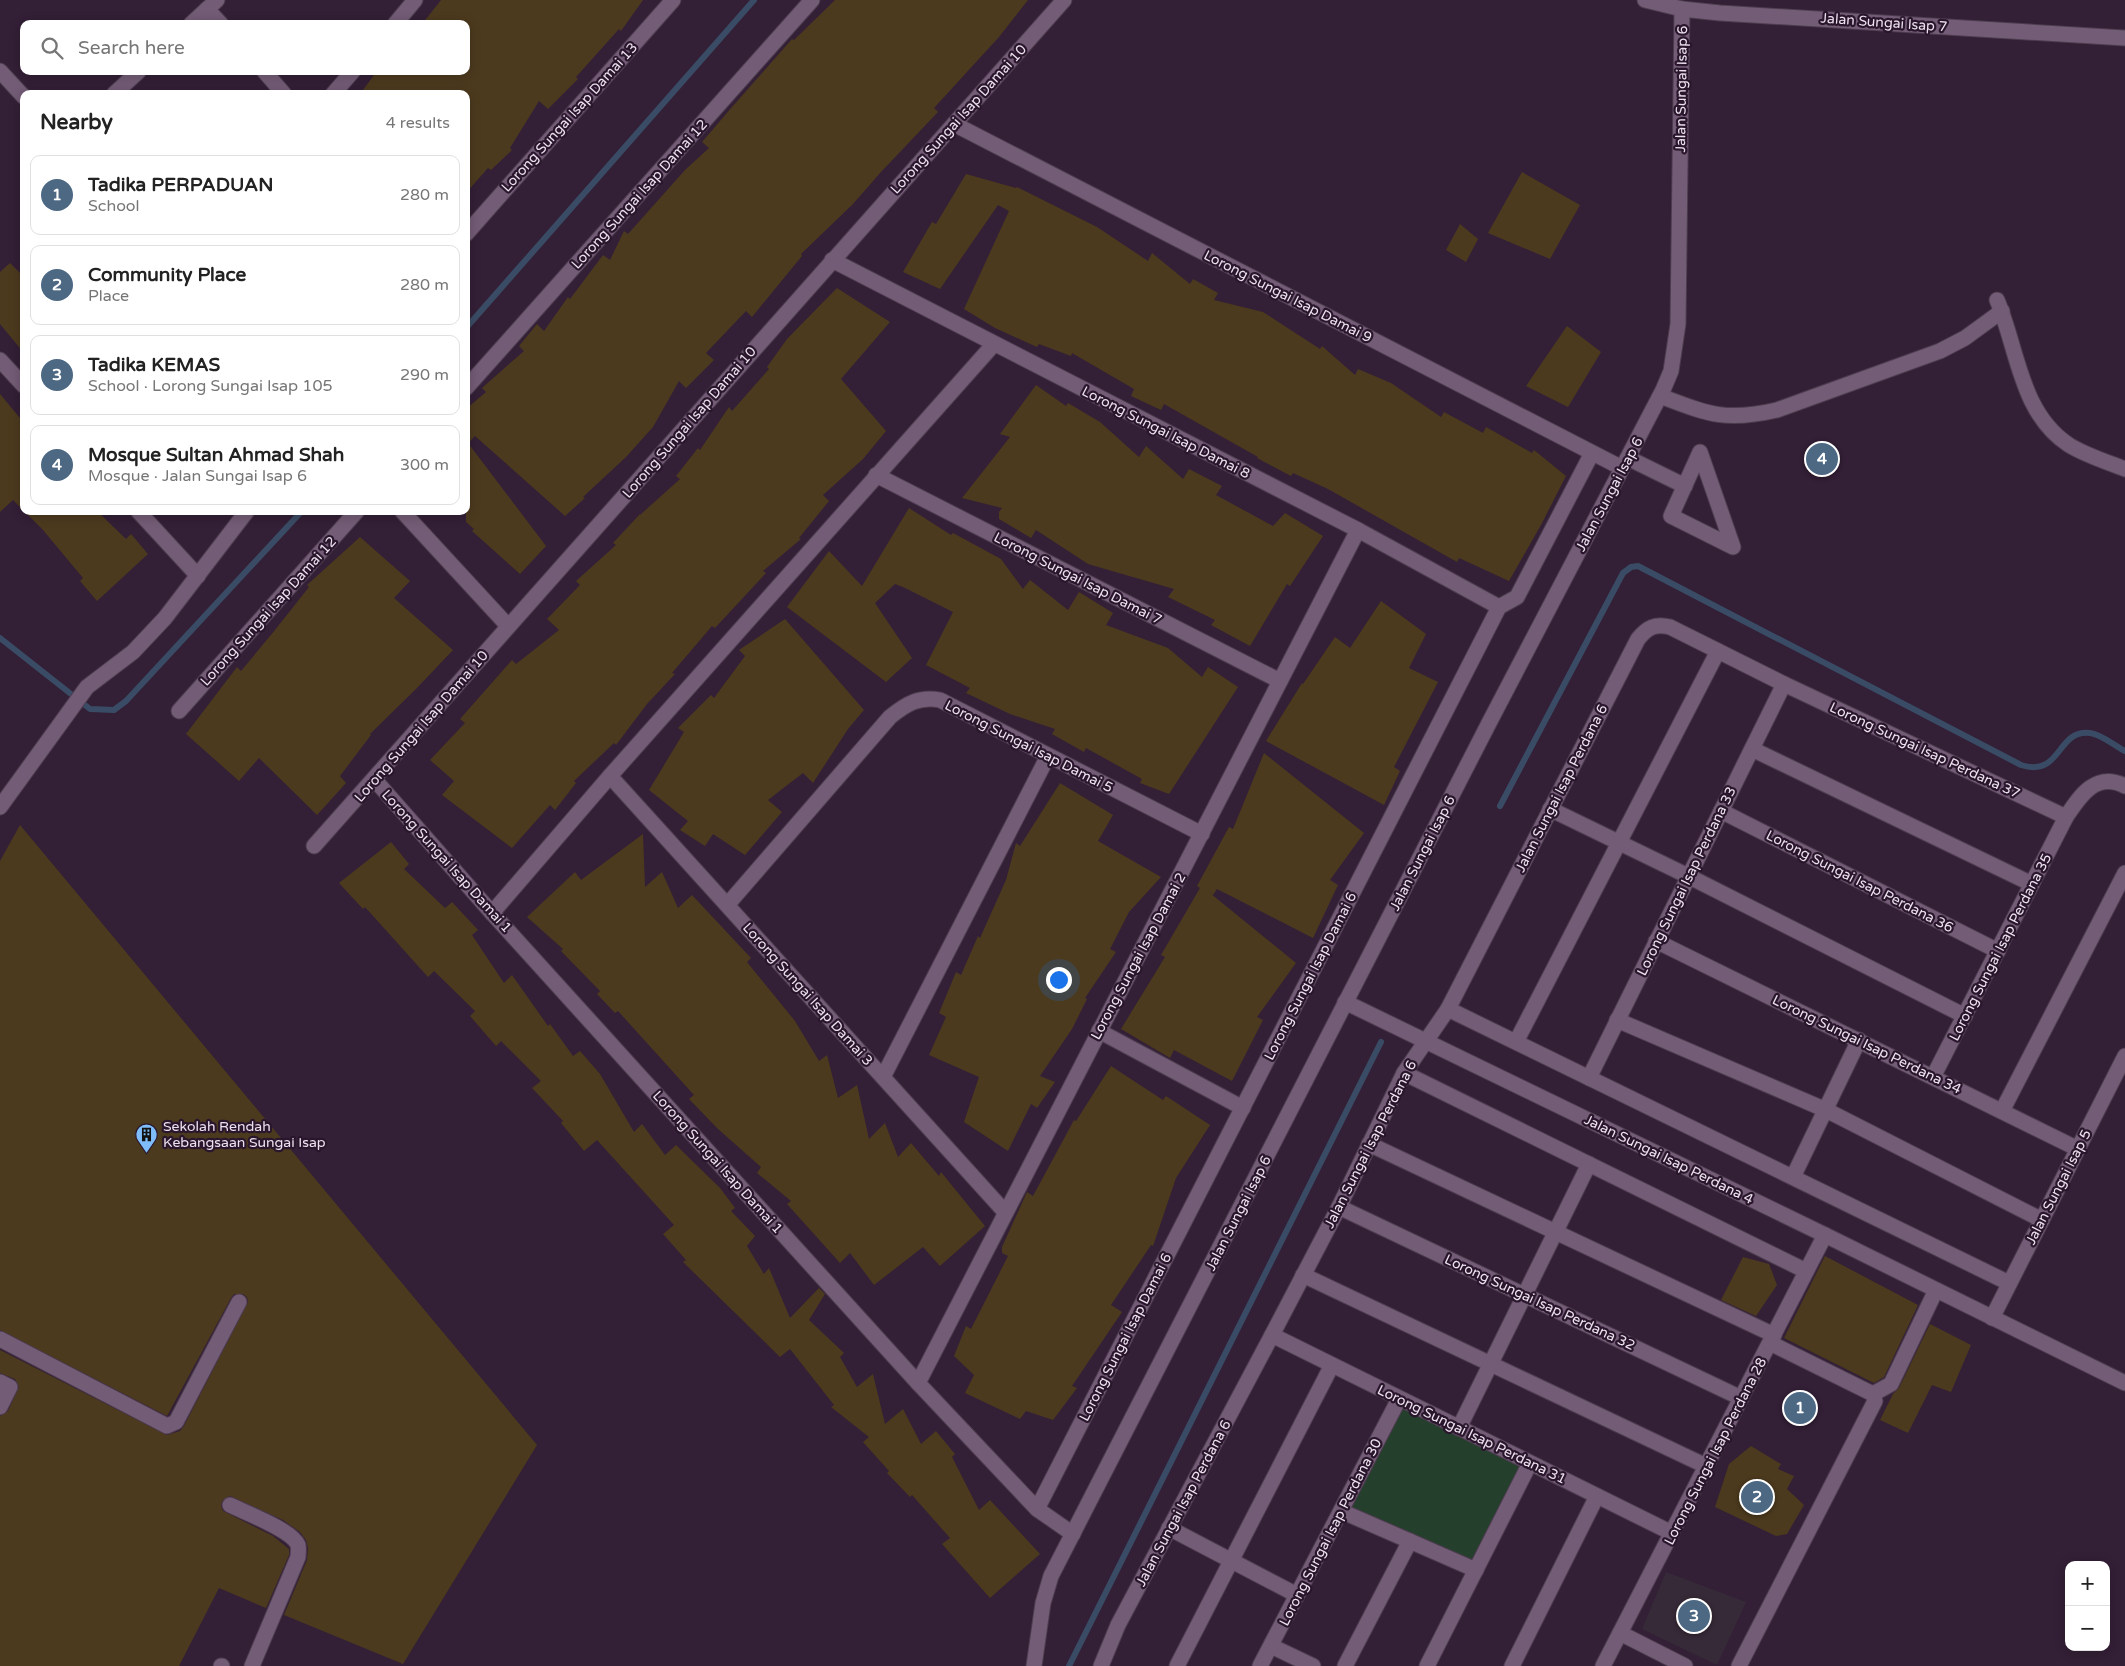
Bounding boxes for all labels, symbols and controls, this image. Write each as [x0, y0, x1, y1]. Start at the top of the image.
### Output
street label: Jalan Sungai Isap 7 [1820, 10, 1948, 35]
search box [20, 20, 470, 75]
street label: Jalan Sungai Isap 6 [1672, 25, 1691, 153]
icon: search [38, 34, 66, 62]
text: Search here [78, 37, 185, 59]
street label: Lorong Sungai Isap Damai 13 [498, 39, 641, 196]
street label: Lorong Sungai Isap Damai 10 [887, 41, 1030, 198]
text: Nearby [40, 110, 113, 135]
text: 4 results [386, 113, 450, 133]
street label: Lorong Sungai Isap Damai 12 [568, 116, 711, 273]
text: Tadika PERPADUAN [88, 174, 273, 196]
text: 1 [52, 185, 62, 205]
text: 280 m [400, 185, 449, 205]
text: School [88, 196, 140, 216]
street label: Lorong Sungai Isap Damai 9 [1201, 247, 1375, 346]
text: Community Place [88, 264, 246, 286]
text: 2 [52, 275, 62, 295]
text: 280 m [400, 275, 449, 295]
text: Place [88, 286, 129, 306]
street label: Lorong Sungai Isap Damai 10 [619, 343, 760, 502]
text: Tadika KEMAS [88, 354, 220, 376]
text: 3 [52, 365, 62, 385]
text: 290 m [400, 365, 449, 385]
text: School · Lorong Sungai Isap 105 [88, 376, 333, 396]
street label: Lorong Sungai Isap Damai 8 [1079, 383, 1253, 482]
street label: Jalan Sungai Isap 6 [1572, 434, 1647, 554]
pin: 4 [1806, 440, 1838, 478]
text: Mosque Sultan Ahmad Shah [88, 444, 344, 466]
text: 4 [52, 455, 62, 475]
text: 300 m [400, 455, 449, 475]
text: Mosque · Jalan Sungai Isap 6 [88, 466, 307, 486]
street label: Lorong Sungai Isap Damai 7 [991, 529, 1165, 628]
street label: Lorong Sungai Isap Damai 12 [197, 533, 340, 690]
street label: Lorong Sungai Isap Damai 10 [351, 647, 492, 806]
street label: Lorong Sungai Isap Damai 5 [942, 697, 1116, 796]
street label: Lorong Sungai Isap Perdana 37 [1827, 699, 2023, 802]
street label: Jalan Sungai Isap Perdana 6 [1512, 701, 1611, 875]
street label: Lorong Sungai Isap Perdana 33 [1633, 784, 1740, 978]
street label: Lorong Sungai Isap Damai 1 [378, 786, 515, 936]
street label: Jalan Sungai Isap 6 [1386, 793, 1459, 914]
street label: Lorong Sungai Isap Perdana 36 [1763, 827, 1957, 936]
street label: Lorong Sungai Isap Perdana 35 [1946, 851, 2055, 1044]
street label: Lorong Sungai Isap Damai 2 [1087, 870, 1190, 1043]
street label: Lorong Sungai Isap Damai 6 [1261, 889, 1360, 1063]
street label: Lorong Sungai Isap Damai 3 [739, 919, 876, 1069]
your location [1046, 967, 1072, 993]
street label: Lorong Sungai Isap Perdana 34 [1770, 991, 1964, 1098]
street label: Jalan Sungai Isap Perdana 6 [1321, 1057, 1420, 1231]
street label: Lorong Sungai Isap Damai 1 [649, 1087, 786, 1237]
street label: Jalan Sungai Isap Perdana 4 [1581, 1111, 1756, 1208]
place label: Sekolah Rendah Kebangsaan Sungai Isap [163, 1118, 326, 1151]
building icon: Sekolah Rendah Kebangsaan Sungai Isap [135, 1122, 159, 1153]
street label: Jalan Sungai Isap 5 [2022, 1127, 2095, 1248]
street label: Jalan Sungai Isap 6 [1202, 1153, 1275, 1274]
street label: Lorong Sungai Isap Damai 6 [1076, 1250, 1175, 1424]
street label: Lorong Sungai Isap Perdana 32 [1442, 1251, 1638, 1354]
street label: Lorong Sungai Isap Perdana 28 [1660, 1354, 1770, 1548]
street label: Lorong Sungai Isap Perdana 31 [1375, 1381, 1569, 1488]
pin: 1 [1784, 1389, 1816, 1427]
street label: Jalan Sungai Isap Perdana 6 [1132, 1417, 1235, 1589]
street label: Lorong Sungai Isap Perdana 30 [1276, 1435, 1385, 1629]
pin: 2 [1741, 1478, 1773, 1516]
map controls [2065, 1561, 2110, 1651]
button: + [2065, 1561, 2110, 1606]
pin: 3 [1678, 1597, 1710, 1635]
button: − [2065, 1606, 2110, 1651]

